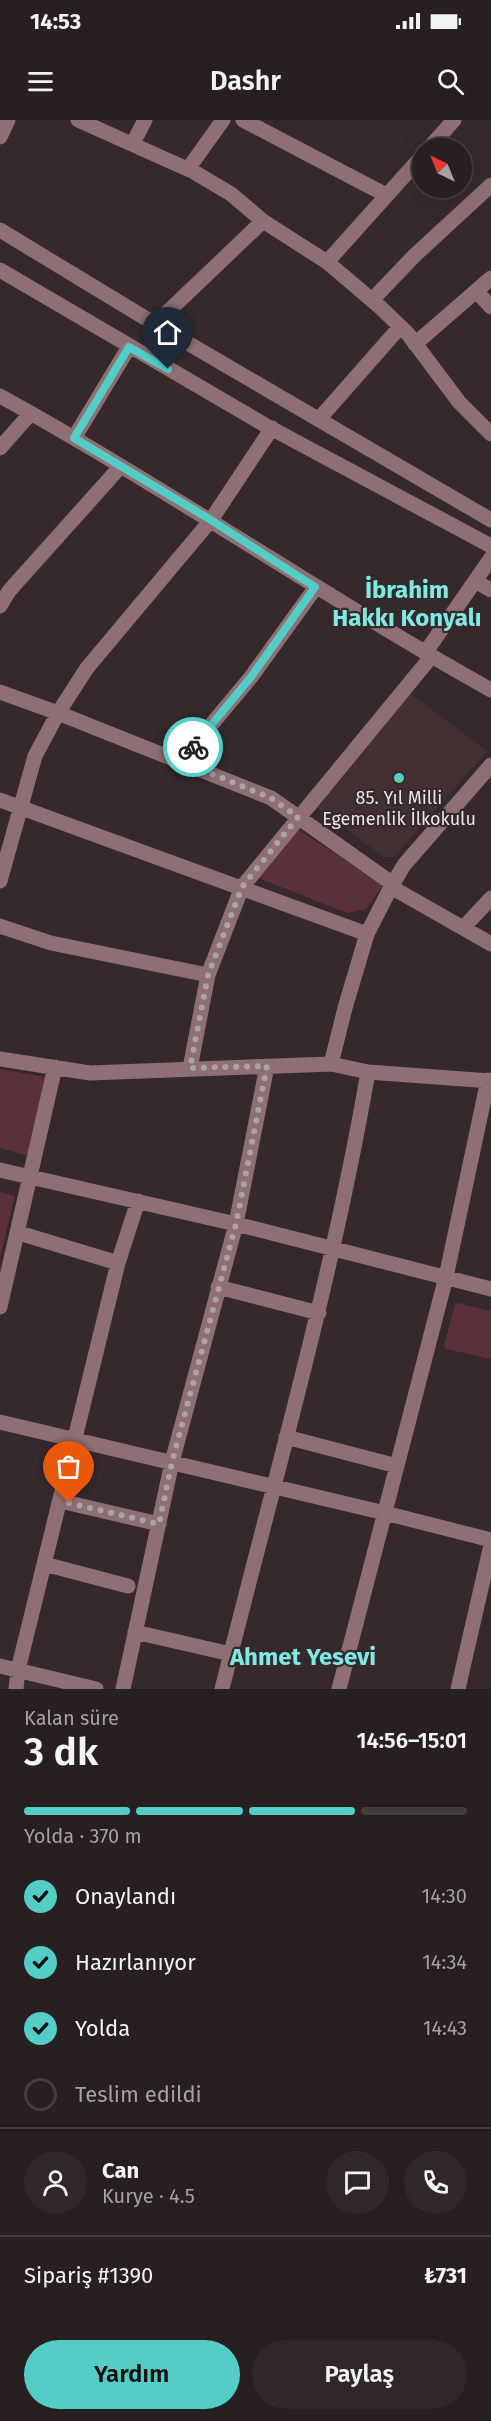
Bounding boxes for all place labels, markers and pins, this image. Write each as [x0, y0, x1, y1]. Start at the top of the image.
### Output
pin [142, 307, 193, 369]
marker: 85. Yıl Milli Egemenlik İlkokulu [392, 771, 406, 785]
place label: 85. Yıl Milli Egemenlik İlkokulu [322, 787, 476, 830]
pin [43, 1441, 94, 1503]

